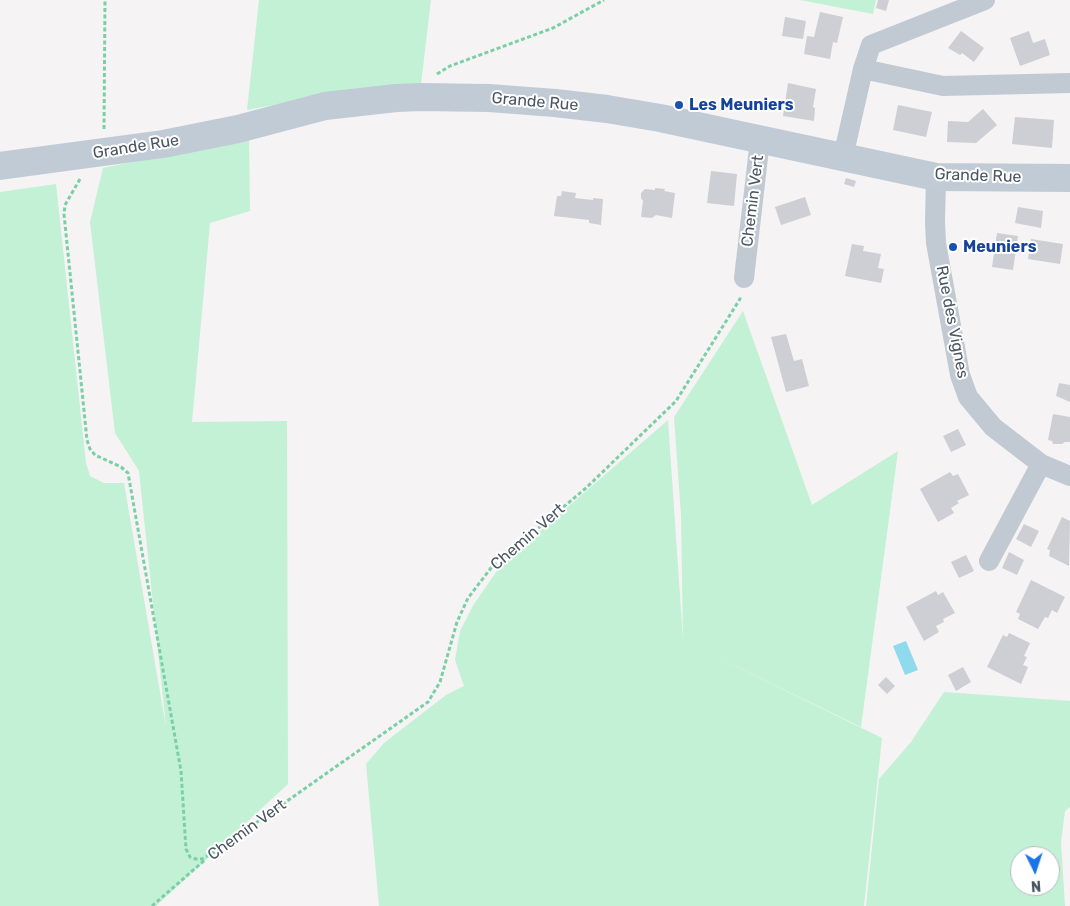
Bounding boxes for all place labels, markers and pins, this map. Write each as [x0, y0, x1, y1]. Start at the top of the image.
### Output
place label: Les Meuniers [689, 95, 794, 115]
marker: Les Meuniers [673, 99, 685, 111]
place label: Meuniers [963, 237, 1036, 257]
marker: Meuniers [947, 241, 959, 253]

